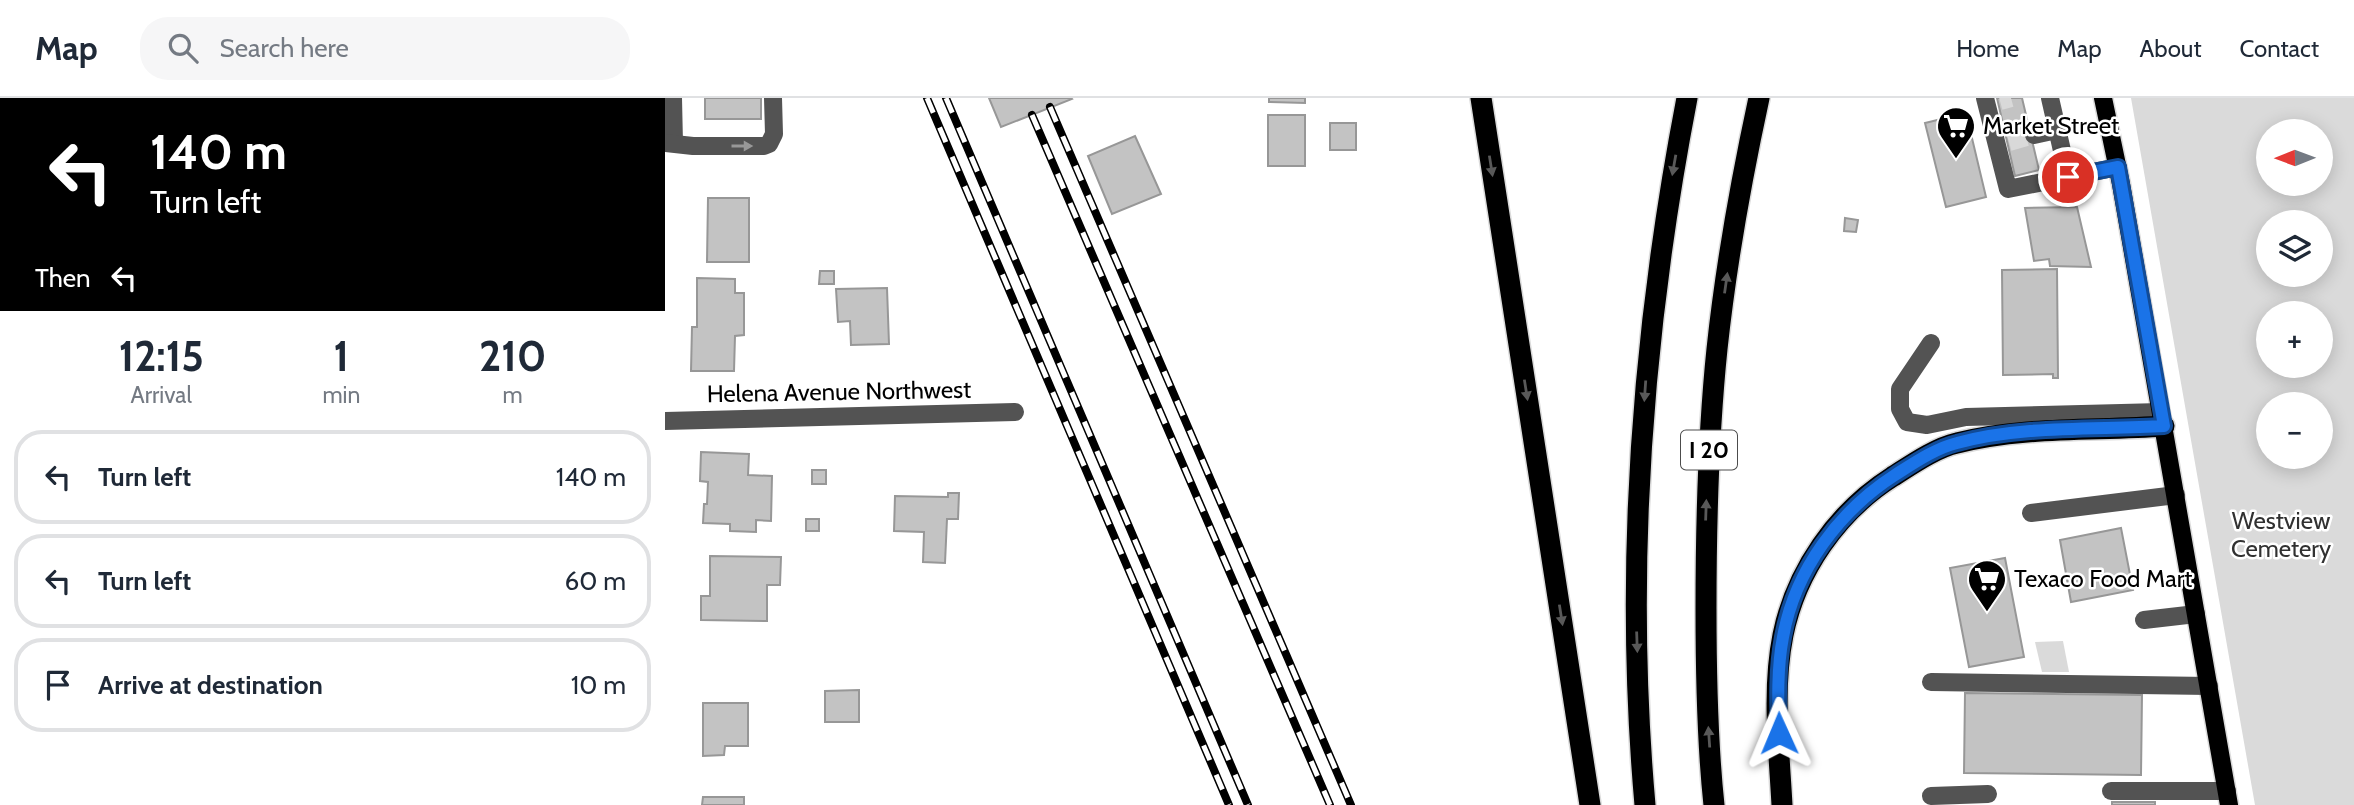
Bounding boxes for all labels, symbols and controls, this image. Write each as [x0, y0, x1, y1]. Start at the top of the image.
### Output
search box [140, 17, 630, 80]
text: Map [35, 28, 98, 68]
icon: search [164, 29, 202, 67]
text: Search here [220, 32, 349, 64]
text: Home [1956, 34, 2019, 63]
text: Map [2057, 34, 2102, 63]
text: About [2140, 34, 2202, 63]
text: Contact [2240, 34, 2319, 63]
supermarket icon: Market Street [1935, 105, 1977, 160]
place label: Market Street [1983, 111, 2119, 140]
north arrow [2256, 119, 2333, 196]
map controls [2256, 119, 2333, 469]
text: 140 m [150, 122, 287, 181]
icon: left [35, 126, 126, 217]
one-way arrow [731, 140, 753, 152]
pin [2038, 147, 2098, 207]
one-way arrow [1668, 154, 1679, 176]
one-way arrow [1485, 155, 1496, 177]
icon: arrive [2049, 158, 2087, 196]
text: Turn left [150, 182, 261, 221]
button: layers [2256, 210, 2333, 287]
icon: left [105, 259, 143, 297]
text: Then [35, 262, 91, 294]
one-way arrow [1721, 272, 1732, 294]
button: + [2256, 301, 2333, 378]
text: 12:15 [119, 330, 204, 382]
text: 1 [334, 330, 349, 382]
text: 210 [479, 330, 546, 382]
street label: Helena Avenue Northwest [707, 375, 971, 408]
one-way arrow [1520, 379, 1531, 401]
one-way arrow [1639, 380, 1650, 402]
text: Arrival [131, 381, 192, 409]
text: min [322, 381, 360, 409]
text: m [503, 381, 523, 409]
button: − [2256, 392, 2333, 469]
road number: I 20 [1681, 430, 1737, 470]
icon: left [39, 458, 77, 496]
text: Turn left [98, 461, 191, 493]
text: 140 m [556, 461, 626, 493]
one-way arrow [1701, 498, 1712, 520]
park label: Westview Cemetery [2231, 506, 2331, 563]
supermarket icon: Texaco Food Mart [1966, 558, 2008, 613]
icon: left [39, 562, 77, 600]
place label: Texaco Food Mart [2014, 564, 2192, 593]
text: Turn left [98, 565, 191, 597]
text: 60 m [564, 565, 626, 597]
one-way arrow [1555, 604, 1566, 626]
one-way arrow [1632, 632, 1643, 654]
icon: arrive [39, 666, 77, 704]
text: Arrive at destination [98, 669, 323, 701]
text: 10 m [571, 669, 626, 701]
position arrow [1742, 696, 1816, 770]
one-way arrow [1704, 726, 1715, 748]

